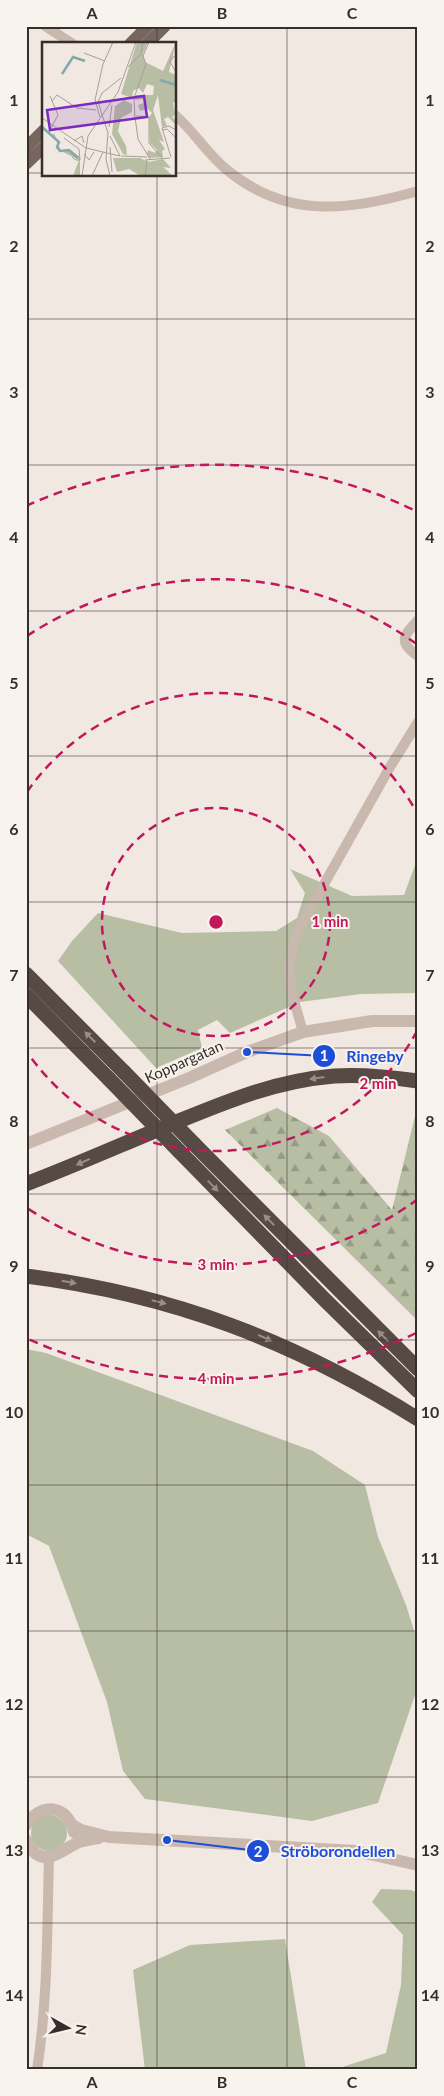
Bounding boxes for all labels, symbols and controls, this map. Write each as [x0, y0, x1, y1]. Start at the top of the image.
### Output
text: A [85, 3, 98, 22]
text: B [217, 3, 227, 22]
text: C [347, 3, 358, 22]
inset map [42, 42, 176, 176]
text: 1 [9, 90, 19, 109]
text: 1 [425, 90, 435, 109]
text: 2 [9, 236, 19, 255]
text: 2 [425, 236, 435, 255]
text: 3 [9, 382, 19, 401]
text: 3 [425, 382, 435, 401]
text: 4 [9, 527, 19, 546]
text: 4 [425, 527, 435, 546]
text: 5 [9, 673, 19, 692]
text: 5 [425, 673, 435, 692]
text: 6 [9, 819, 19, 838]
text: 6 [425, 819, 435, 838]
text: 1 min [311, 912, 349, 930]
centre of rings [207, 913, 225, 931]
text: 7 [9, 965, 19, 984]
text: 7 [425, 965, 435, 984]
one-way arrow [84, 1031, 96, 1043]
street label: Koppargatan [142, 1036, 226, 1086]
callout: Ringeby [311, 1041, 414, 1072]
text: 1 [320, 1046, 328, 1064]
text: Ringeby [346, 1046, 404, 1065]
text: 2 min [359, 1074, 397, 1092]
one-way arrow [309, 1075, 325, 1083]
text: 8 [9, 1111, 19, 1130]
text: 8 [425, 1111, 435, 1130]
one-way arrow [76, 1158, 90, 1166]
one-way arrow [207, 1180, 219, 1192]
one-way arrow [263, 1214, 275, 1226]
text: 3 min [197, 1255, 235, 1273]
text: 9 [9, 1256, 19, 1275]
text: 9 [425, 1256, 435, 1275]
one-way arrow [62, 1278, 78, 1286]
one-way arrow [152, 1298, 167, 1306]
one-way arrow [377, 1330, 389, 1342]
one-way arrow [258, 1335, 272, 1343]
text: 4 min [197, 1369, 235, 1387]
text: 10 [5, 1402, 23, 1421]
text: 10 [421, 1402, 439, 1421]
text: 11 [5, 1548, 23, 1567]
text: 11 [421, 1548, 439, 1567]
text: 12 [5, 1694, 23, 1713]
text: 12 [421, 1694, 439, 1713]
callout: Ströborondellen [245, 1836, 405, 1867]
text: 13 [5, 1840, 23, 1859]
text: 13 [421, 1840, 439, 1859]
text: Ströborondellen [281, 1841, 395, 1860]
text: 2 [254, 1842, 263, 1860]
text: 14 [5, 1985, 23, 2004]
text: 14 [421, 1985, 439, 2004]
north arrow [42, 2004, 92, 2054]
text: N [72, 2023, 91, 2036]
text: A [85, 2072, 98, 2091]
text: B [217, 2072, 227, 2091]
text: C [347, 2072, 358, 2091]

